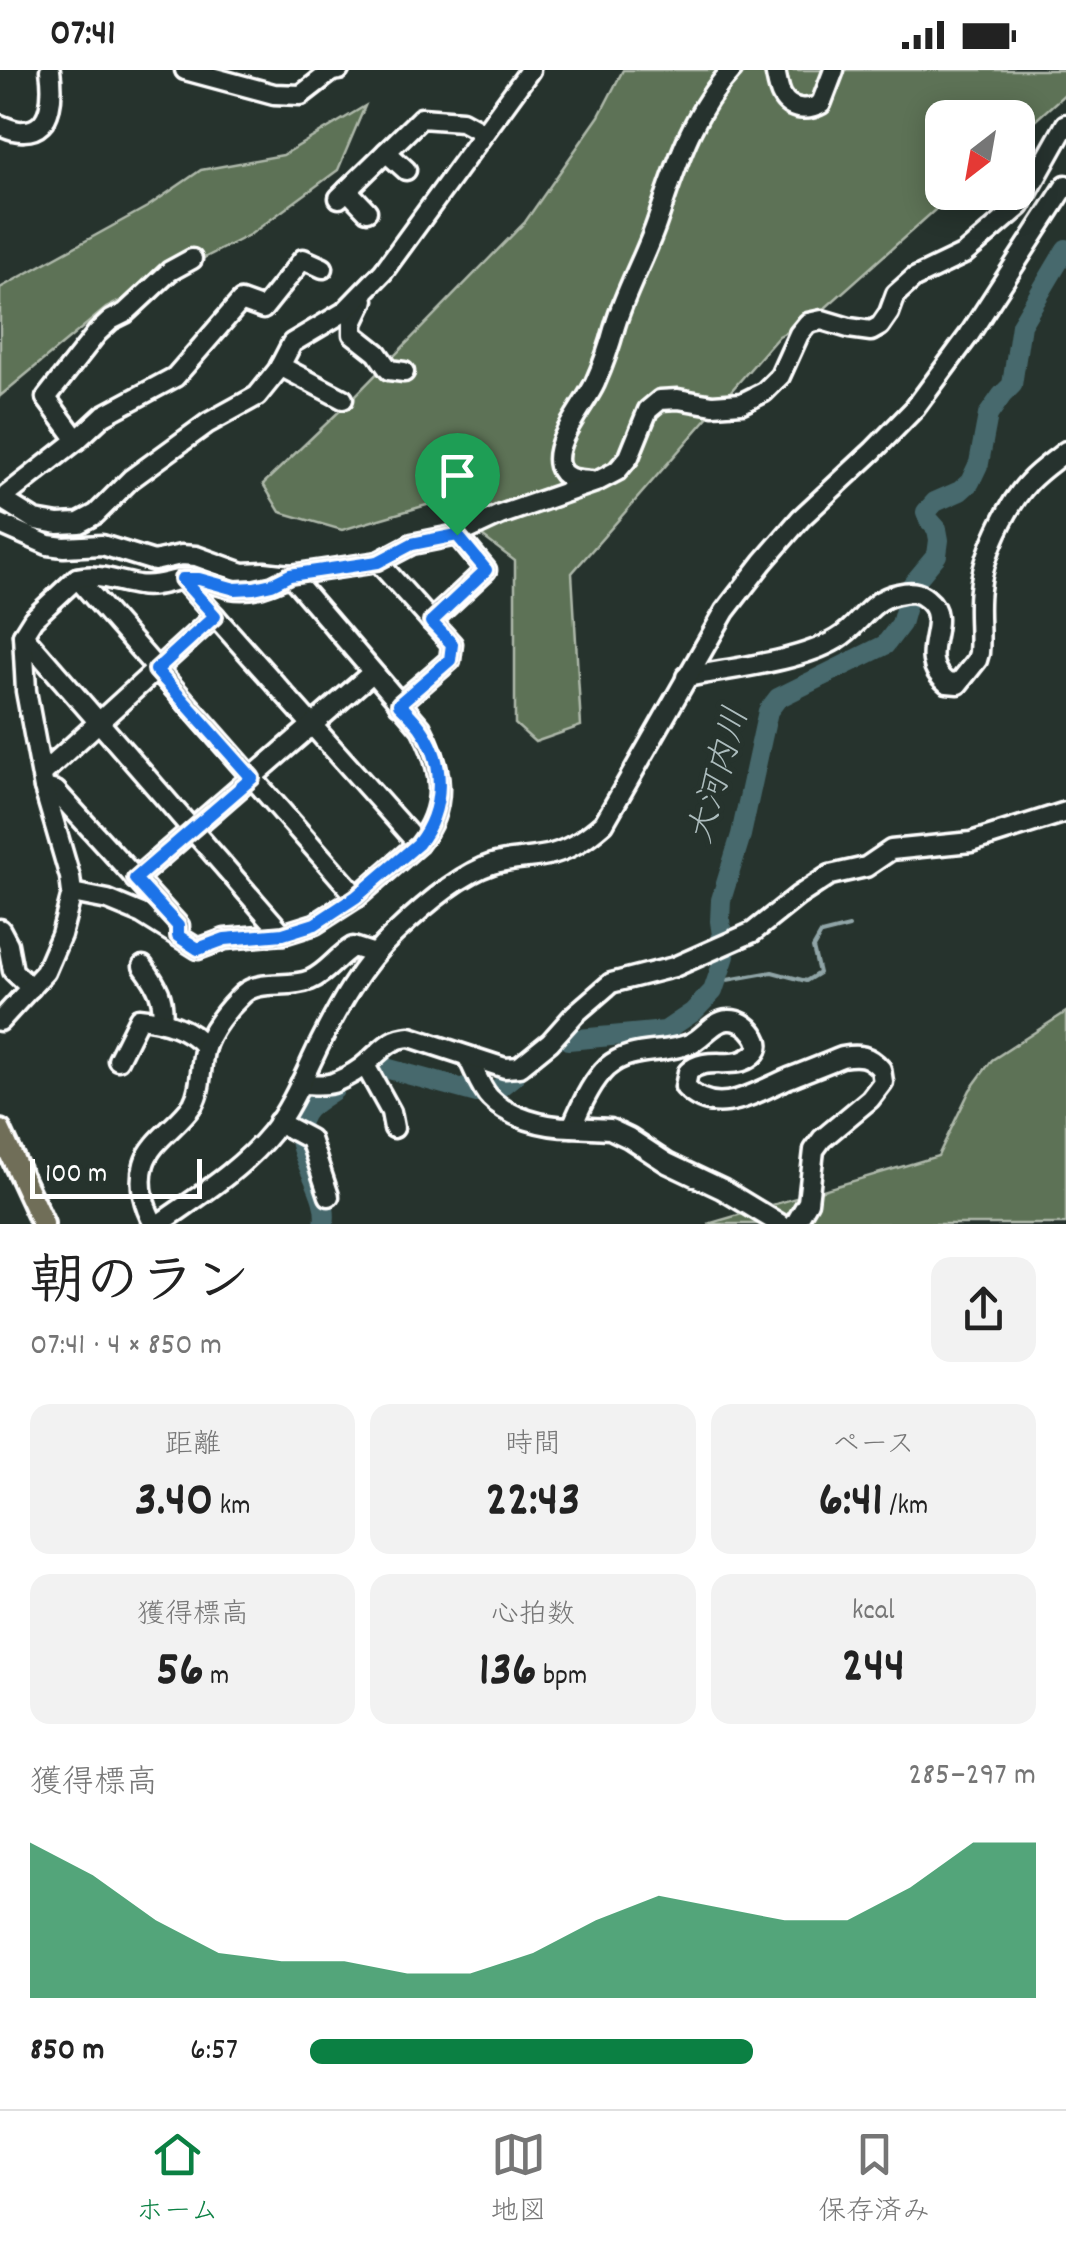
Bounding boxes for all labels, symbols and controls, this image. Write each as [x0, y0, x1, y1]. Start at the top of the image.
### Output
text: 07:41 [50, 8, 116, 63]
north arrow [925, 100, 1035, 210]
map controls [925, 100, 1035, 210]
pin [415, 433, 500, 536]
icon: arrive [430, 448, 485, 503]
water label: 大河内川 [678, 702, 764, 850]
scale bar [30, 1154, 202, 1198]
text: 100 m [45, 1156, 107, 1196]
text: 朝のラン [30, 1247, 250, 1326]
button: share [931, 1257, 1036, 1362]
text: 07:41 · 4 × 850 m [30, 1324, 222, 1370]
text: 距離 [165, 1427, 221, 1467]
text: 時間 [505, 1427, 561, 1467]
text: ペース [832, 1427, 914, 1467]
text: 3.40 [135, 1467, 213, 1539]
text: 22:43 [486, 1467, 580, 1539]
text: 6:41 [819, 1467, 883, 1539]
text: km [213, 1488, 250, 1528]
text: /km [883, 1488, 928, 1528]
text: kcal [852, 1593, 895, 1633]
text: 獲得標高 [137, 1597, 249, 1637]
text: 心拍数 [491, 1597, 575, 1637]
text: 244 [842, 1633, 905, 1705]
text: 56 [156, 1637, 204, 1709]
text: 136 [479, 1637, 536, 1709]
text: m [204, 1658, 229, 1698]
text: bpm [536, 1658, 587, 1698]
text: 285–297 m [908, 1754, 1036, 1800]
text: 獲得標高 [30, 1762, 158, 1808]
text: 850 m [30, 2029, 104, 2075]
text: 6:57 [190, 2029, 238, 2075]
tab: ホーム [136, 2127, 219, 2234]
tab: 地図 [490, 2127, 546, 2234]
tab: 保存済み [818, 2127, 930, 2234]

